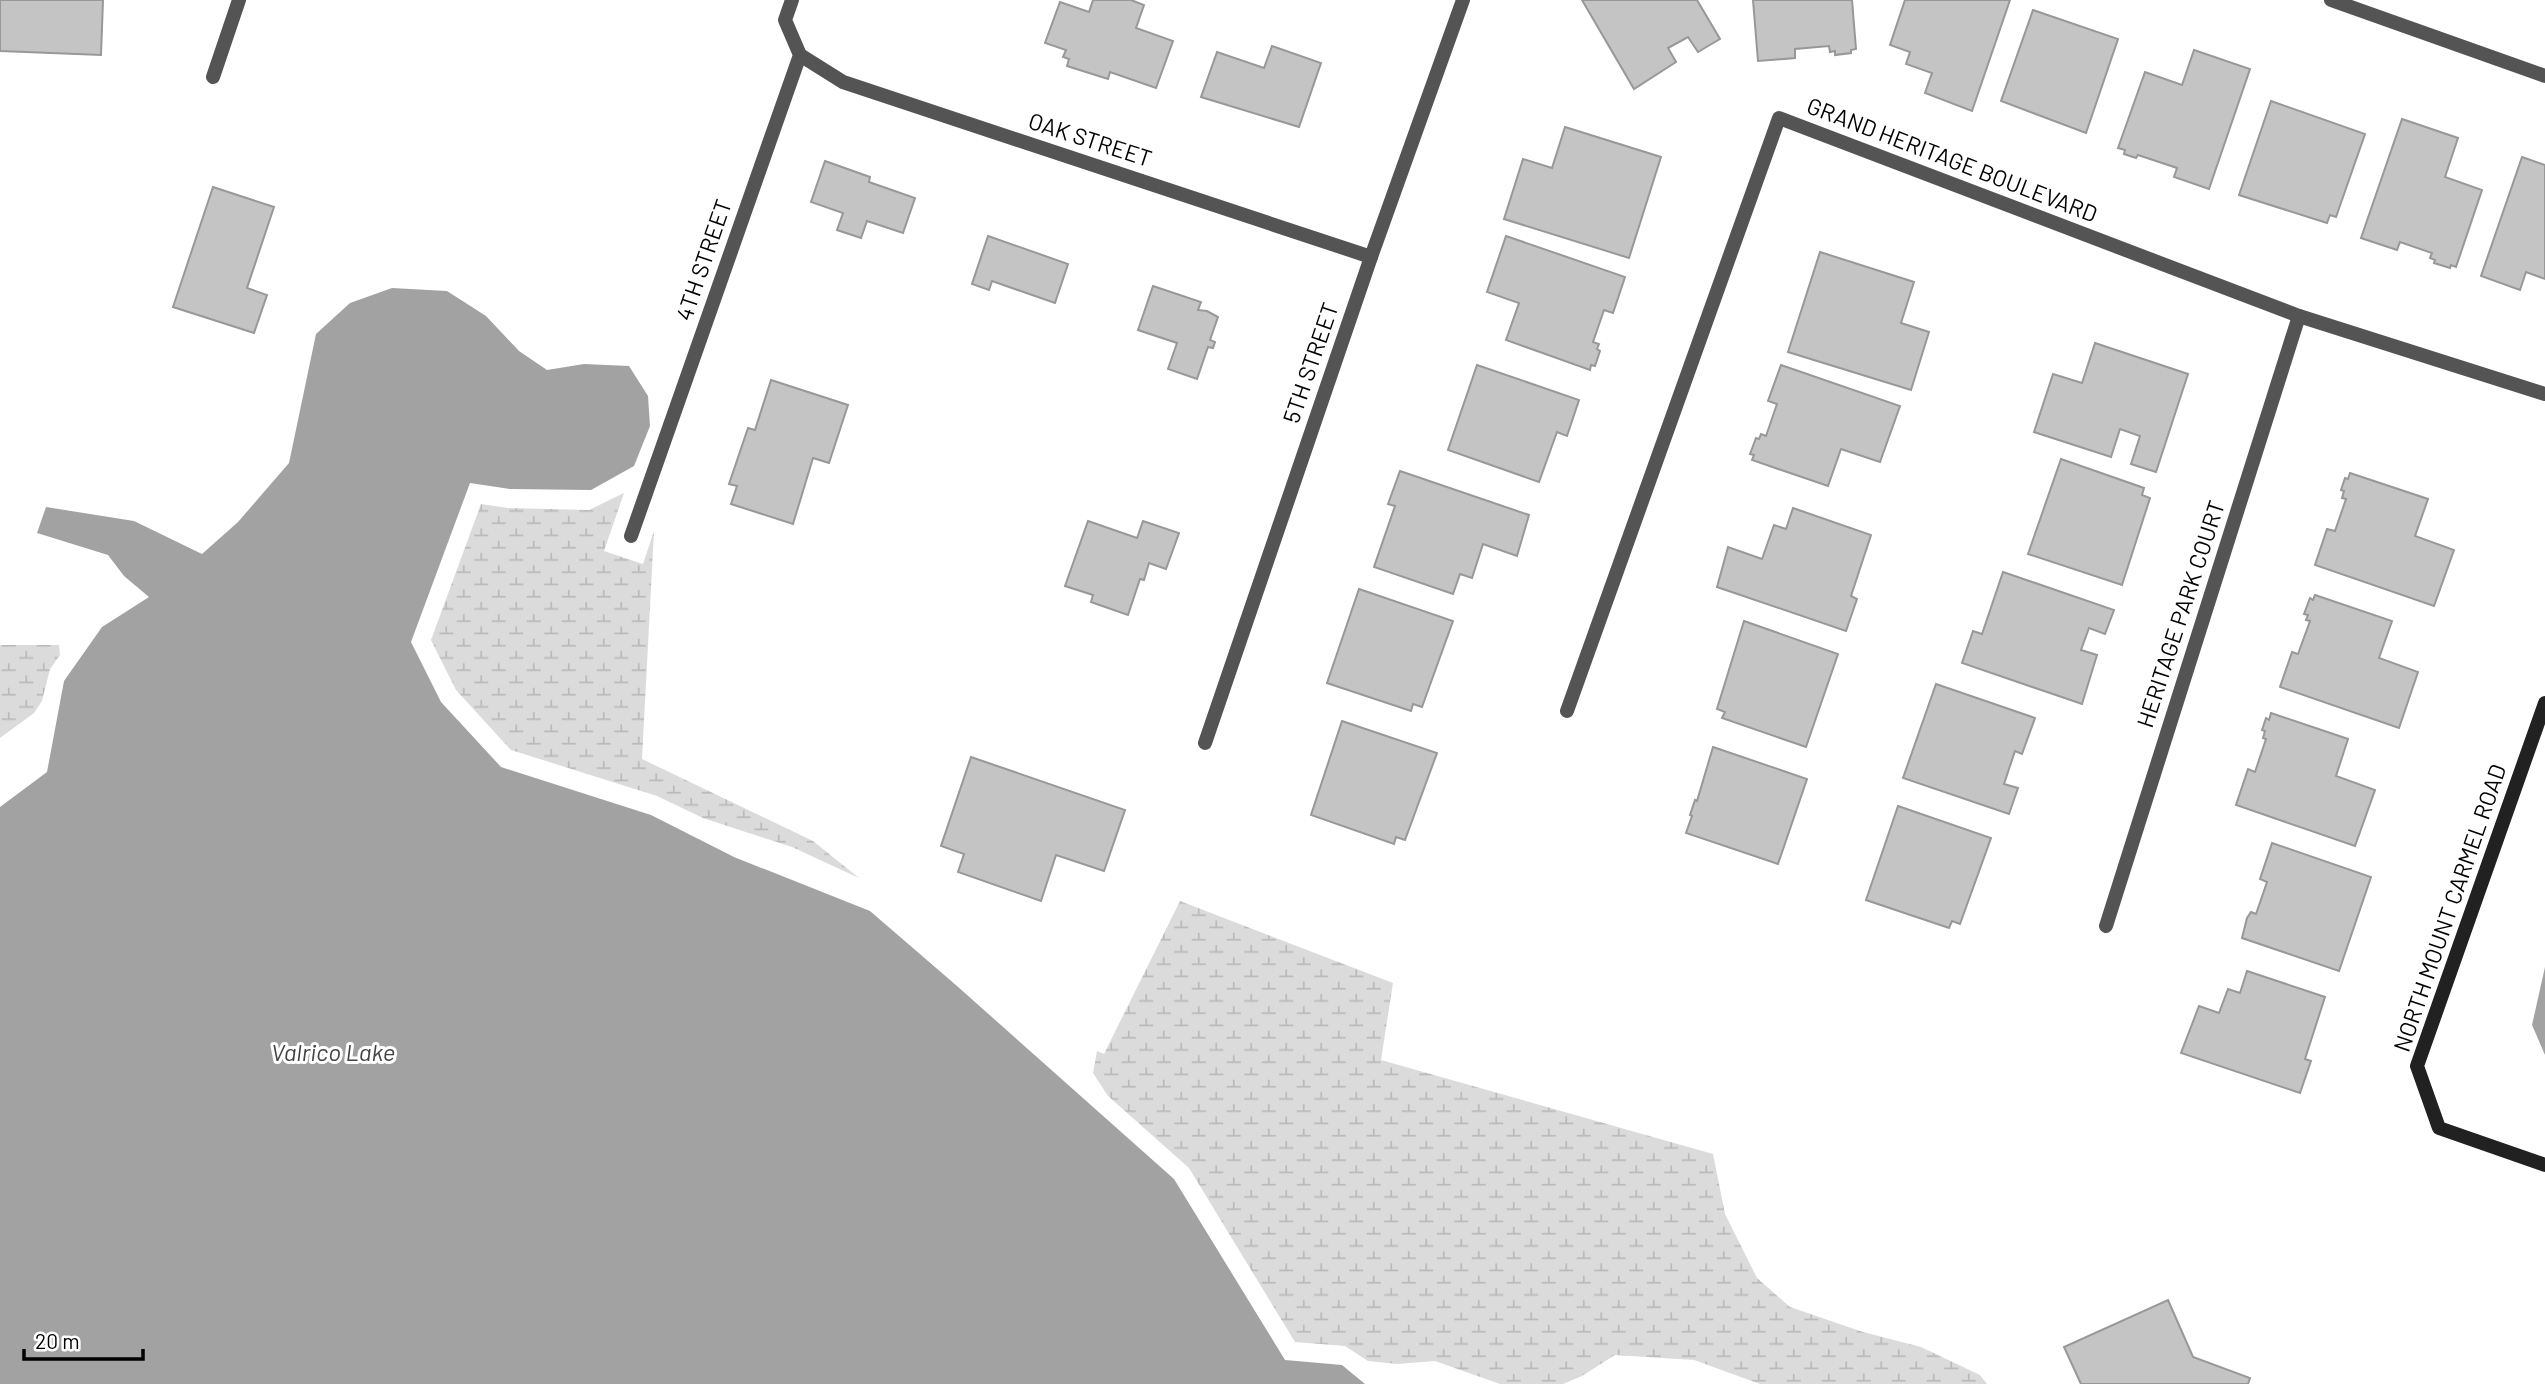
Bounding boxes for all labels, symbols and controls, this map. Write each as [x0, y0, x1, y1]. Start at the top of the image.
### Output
street label: GRAND HERITAGE BOULEVARD [1803, 91, 2101, 227]
street label: OAK STREET [1025, 106, 1155, 172]
street label: 4TH STREET [669, 195, 737, 324]
street label: 5TH STREET [1276, 299, 1344, 427]
street label: HERITAGE PARK COURT [2130, 497, 2230, 731]
street label: NORTH MOUNT CARMEL ROAD [2387, 760, 2511, 1055]
water label: Valrico Lake [271, 1037, 395, 1066]
scale bar [24, 1318, 144, 1362]
text: 20 m [35, 1328, 80, 1353]

